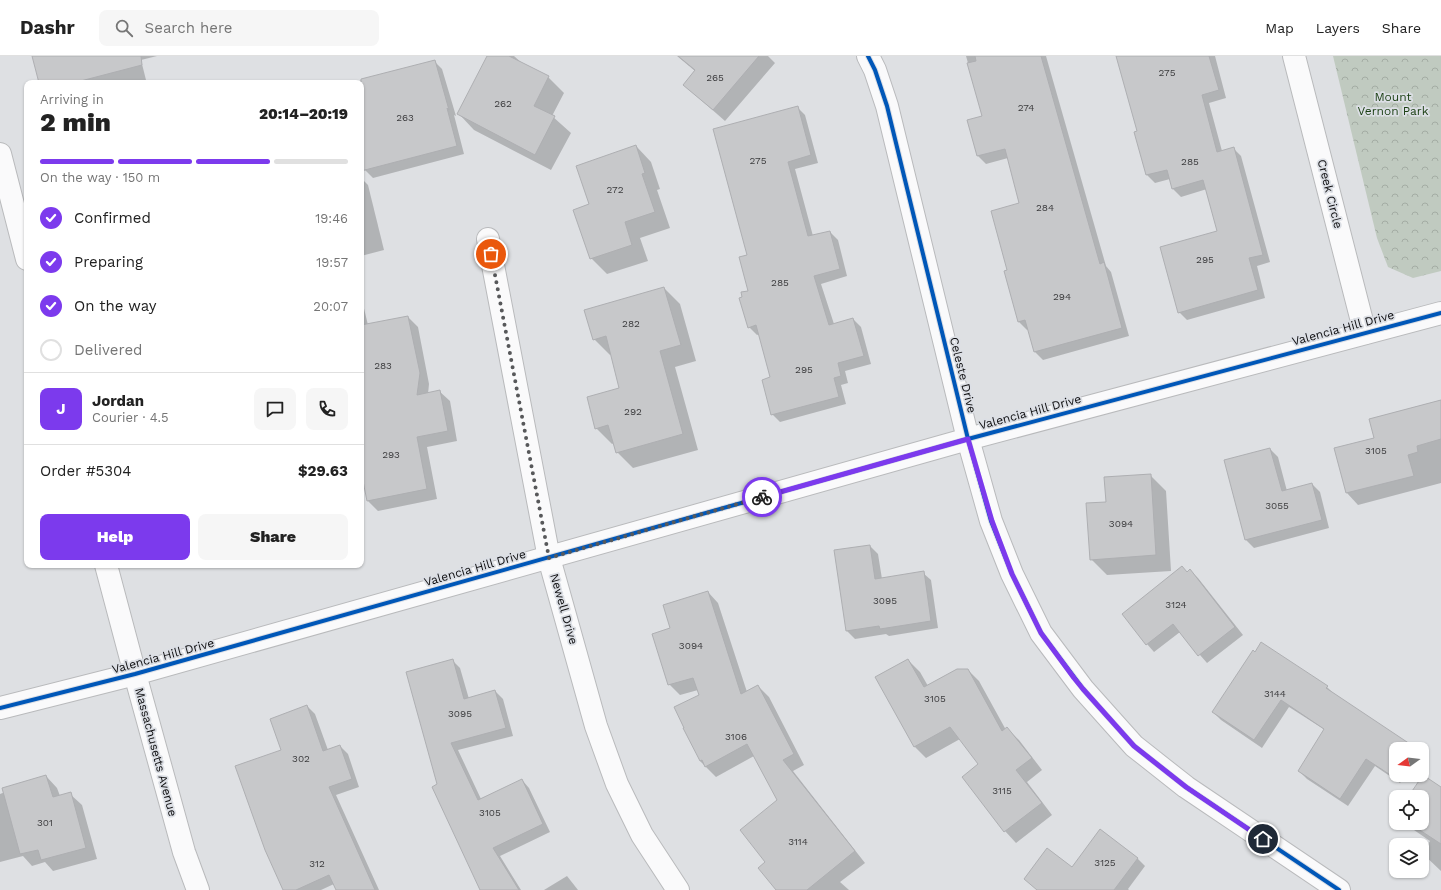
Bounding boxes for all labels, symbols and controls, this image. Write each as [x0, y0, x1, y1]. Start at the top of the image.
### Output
search box [99, 10, 379, 46]
text: Dashr [20, 16, 75, 39]
icon: search [113, 17, 135, 39]
text: Search here [145, 19, 233, 37]
text: Map [1265, 20, 1294, 36]
text: Layers [1316, 20, 1360, 36]
text: Share [1382, 20, 1421, 36]
house number: 275 [1158, 67, 1176, 78]
house number: 265 [706, 72, 724, 83]
park label: Mount Vernon Park [1357, 90, 1429, 118]
text: Arriving in [40, 92, 104, 107]
house number: 262 [494, 98, 512, 109]
house number: 274 [1018, 102, 1034, 113]
text: 20:14–20:19 [259, 105, 348, 123]
text: 2 min [40, 107, 111, 137]
house number: 263 [396, 112, 414, 123]
house number: 275 [749, 155, 767, 166]
house number: 285 [1181, 156, 1199, 167]
street label: Creek Circle [1315, 158, 1345, 230]
text: On the way · 150 m [40, 170, 160, 185]
house number: 272 [606, 184, 624, 195]
house number: 284 [1036, 202, 1054, 213]
icon: check [40, 207, 62, 229]
text: Confirmed [74, 209, 151, 227]
text: 19:46 [315, 211, 348, 226]
pin [474, 237, 508, 271]
icon: bag [480, 243, 502, 265]
icon: check [40, 251, 62, 273]
text: Preparing [74, 253, 143, 271]
house number: 295 [1196, 254, 1214, 265]
text: 19:57 [316, 255, 348, 270]
house number: 285 [771, 277, 789, 288]
house number: 294 [1053, 291, 1071, 302]
icon: check [40, 295, 62, 317]
text: On the way [74, 297, 156, 315]
text: 20:07 [313, 299, 348, 314]
street label: Valencia Hill Drive [1290, 308, 1396, 348]
house number: 282 [622, 318, 640, 329]
street label: Celeste Drive [947, 335, 979, 415]
text: Delivered [74, 341, 142, 359]
house number: 283 [374, 360, 392, 371]
house number: 295 [795, 364, 813, 375]
button: chat [254, 388, 296, 430]
button: phone [306, 388, 348, 430]
text: Jordan [92, 392, 144, 410]
street label: Valencia Hill Drive [977, 392, 1083, 432]
text: J [56, 400, 66, 418]
house number: 292 [624, 406, 642, 417]
text: Courier · 4.5 [92, 410, 169, 425]
house number: 3105 [1365, 445, 1387, 456]
house number: 293 [382, 449, 400, 460]
text: Order #5304 [40, 462, 132, 480]
text: $29.63 [298, 462, 348, 480]
courier [742, 477, 782, 517]
icon: bike [751, 486, 773, 508]
house number: 3055 [1265, 500, 1289, 511]
button: Help [40, 514, 190, 560]
button: Share [198, 514, 348, 560]
house number: 3094 [1109, 518, 1133, 529]
street label: Valencia Hill Drive [422, 547, 528, 589]
street label: Newell Drive [547, 572, 581, 646]
house number: 3095 [873, 595, 897, 606]
house number: 3124 [1165, 599, 1187, 610]
street label: Valencia Hill Drive [110, 636, 216, 676]
house number: 3094 [679, 640, 703, 651]
street label: Massachusetts Avenue [132, 686, 180, 818]
house number: 3144 [1264, 688, 1286, 699]
house number: 3105 [924, 693, 946, 704]
house number: 3095 [448, 708, 472, 719]
house number: 3106 [725, 731, 747, 742]
north arrow [1389, 742, 1429, 782]
map controls [1389, 742, 1429, 878]
house number: 302 [292, 753, 310, 764]
house number: 3115 [992, 785, 1012, 796]
button: locate [1389, 790, 1429, 830]
house number: 3105 [479, 807, 501, 818]
house number: 301 [37, 817, 53, 828]
pin [1246, 822, 1280, 856]
icon: home [1252, 828, 1274, 850]
house number: 3114 [788, 836, 808, 847]
button: layers [1389, 838, 1429, 878]
house number: 3125 [1094, 857, 1116, 868]
house number: 312 [309, 858, 325, 869]

